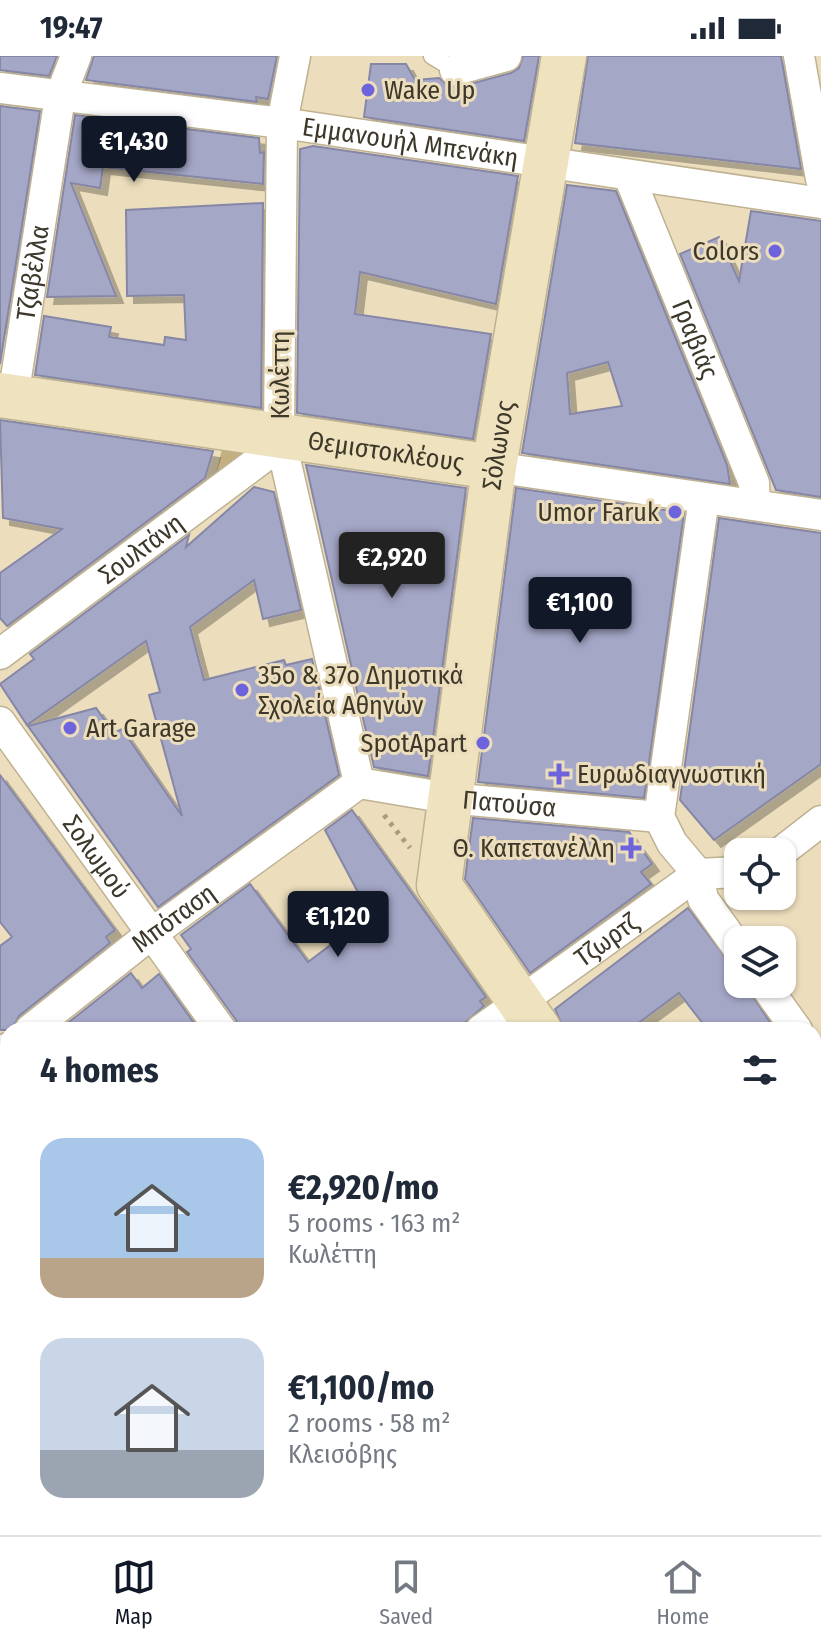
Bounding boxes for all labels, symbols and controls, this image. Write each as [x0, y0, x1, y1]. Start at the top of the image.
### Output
text: 19:47 [40, 10, 103, 46]
place label: Wake Up [384, 75, 475, 106]
marker: Wake Up [359, 81, 377, 99]
street label: Εμμανουήλ Μπενάκη [300, 111, 520, 174]
pin: €1,430 [69, 116, 199, 184]
text: €1,430 [99, 126, 169, 157]
street label: Τζαβέλλα [10, 223, 56, 323]
place label: Colors [692, 236, 759, 267]
marker: Colors [766, 242, 784, 260]
street label: Γραβιάς [665, 295, 725, 383]
street label: Κωλέττη [265, 331, 296, 419]
street label: Σόλωνος [476, 398, 521, 492]
street label: Θεμιστοκλέους [306, 425, 466, 478]
place label: Umor Faruk [538, 497, 660, 528]
marker: Umor Faruk [666, 503, 684, 521]
street label: Σουλτάνη [93, 507, 190, 591]
pin: €2,920 [327, 532, 457, 600]
text: €2,920 [357, 542, 427, 573]
pin: €1,100 [515, 577, 645, 645]
text: €1,100 [547, 587, 613, 618]
place label: 35ο & 37ο Δημοτικά Σχολεία Αθηνών [258, 660, 464, 721]
marker: 35ο & 37ο Δημοτικά Σχολεία Αθηνών [233, 681, 251, 699]
place label: Art Garage [86, 713, 196, 744]
marker: Art Garage [61, 719, 79, 737]
place label: SpotApart [361, 728, 467, 759]
marker: SpotApart [474, 734, 492, 752]
place label: Ευρωδιαγνωστική [577, 759, 766, 790]
marker: Ευρωδιαγνωστική [548, 763, 570, 785]
street label: Πατούσα [461, 784, 558, 824]
street label: Σολωμού [56, 810, 137, 905]
place label: Θ. Καπετανέλλη [453, 833, 615, 864]
map controls [724, 838, 796, 998]
button: locate [724, 838, 796, 910]
marker: Θ. Καπετανέλλη [622, 839, 640, 857]
street label: Μπόταση [126, 877, 222, 959]
pin: €1,120 [273, 891, 403, 959]
text: €1,120 [306, 901, 370, 932]
street label: Τζωρτζ [569, 907, 645, 974]
button: layers [724, 926, 796, 998]
icon: filters [738, 1048, 782, 1092]
text: 4 homes [40, 1050, 159, 1091]
text: €2,920/mo [288, 1167, 439, 1208]
icon: home [104, 1170, 200, 1266]
text: 5 rooms · 163 m² [288, 1208, 461, 1239]
text: Κωλέττη [288, 1239, 377, 1270]
text: €1,100/mo [288, 1367, 434, 1408]
icon: home [104, 1370, 200, 1466]
text: 2 rooms · 58 m² [288, 1408, 450, 1439]
text: Κλεισόβης [288, 1439, 397, 1470]
tab: Map [112, 1555, 156, 1630]
tab: Saved [379, 1555, 433, 1630]
tab: Home [657, 1555, 709, 1630]

